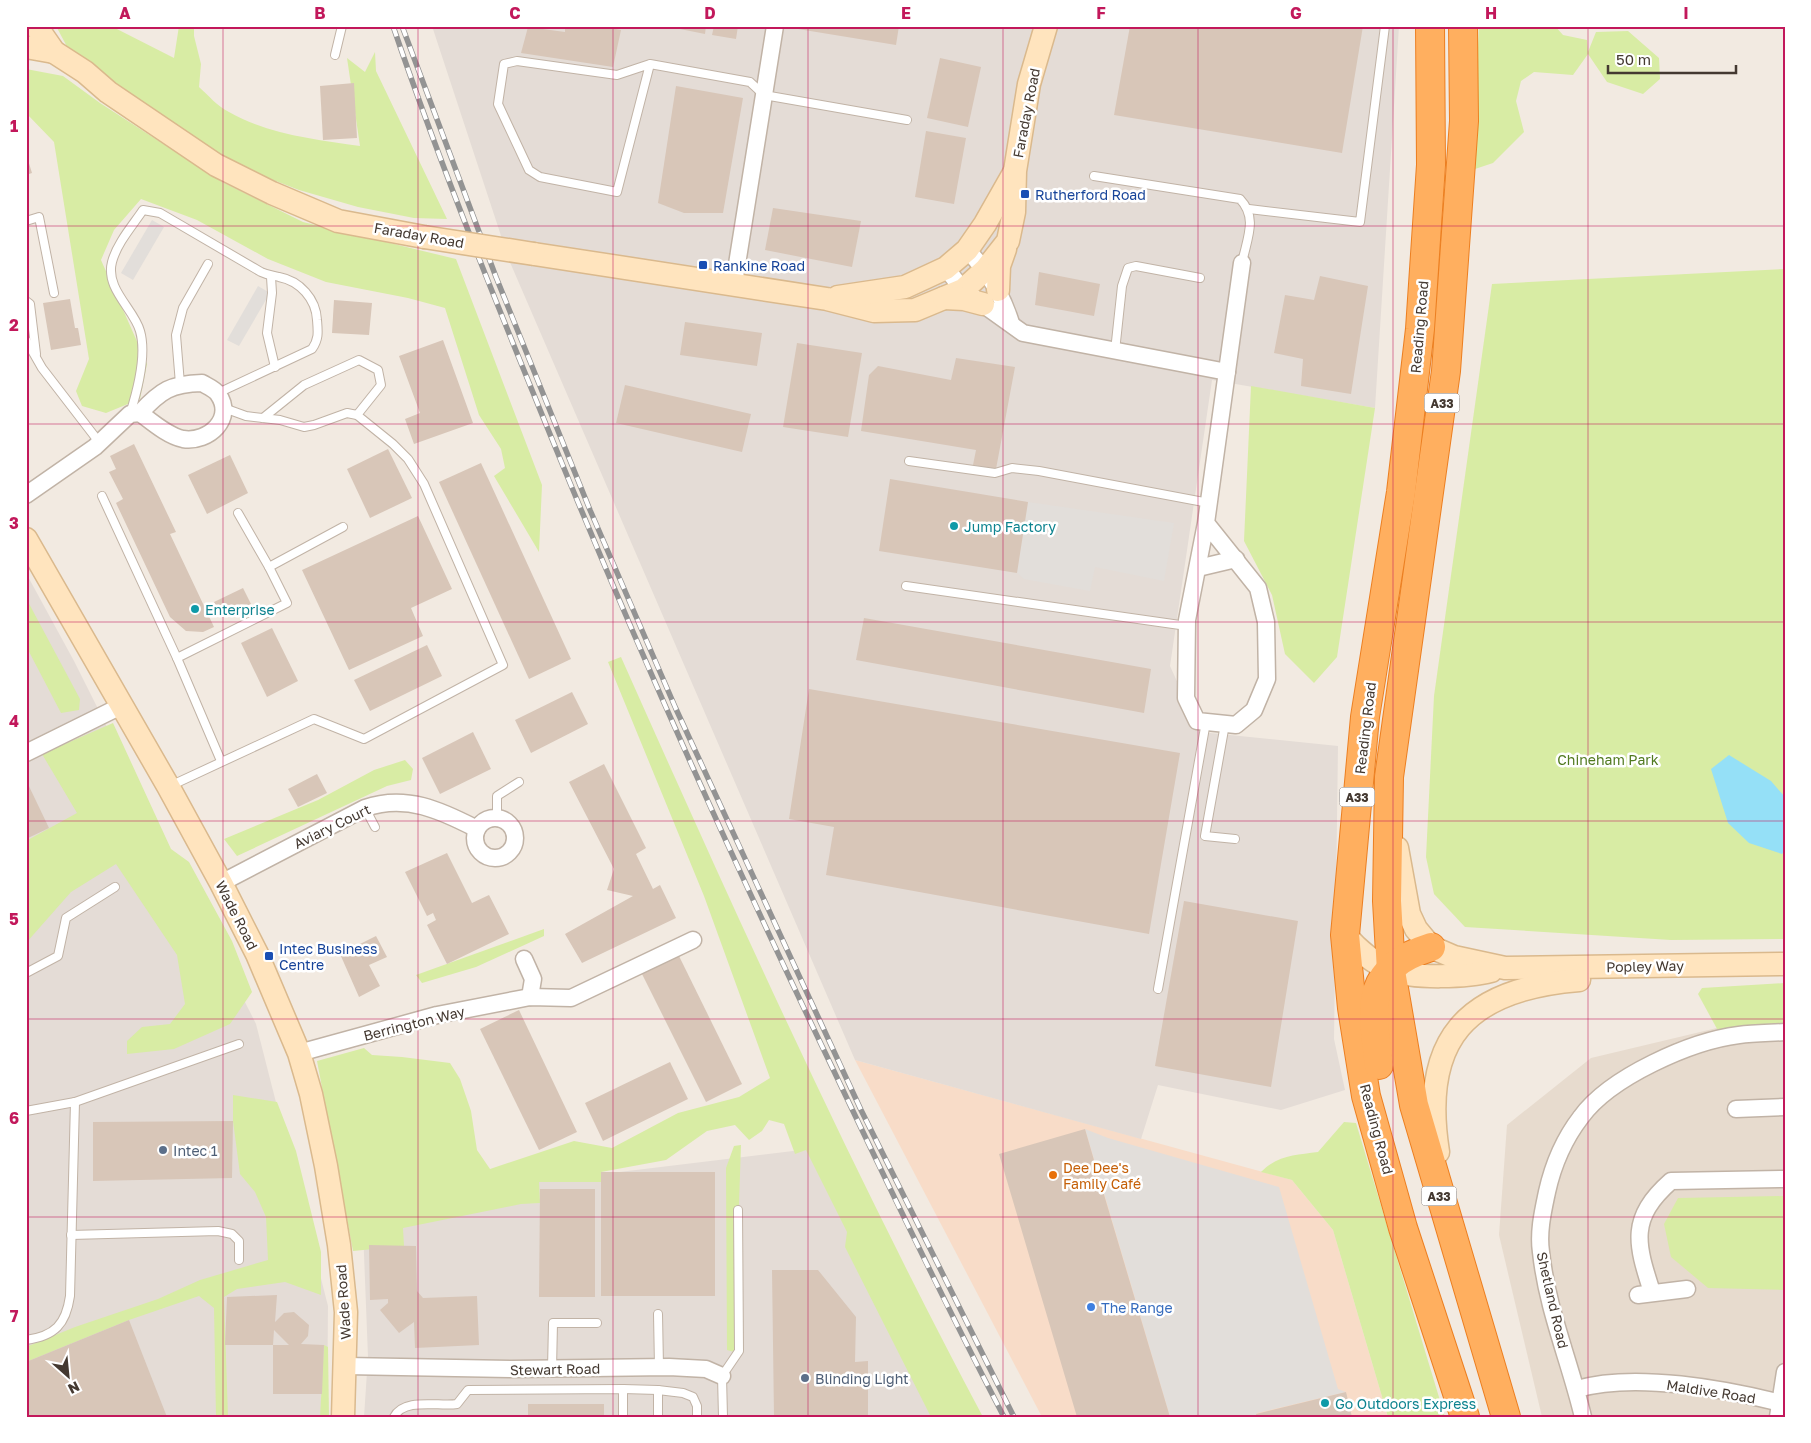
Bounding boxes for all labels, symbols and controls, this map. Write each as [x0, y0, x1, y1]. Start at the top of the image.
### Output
text: A [119, 3, 131, 23]
text: B [314, 3, 326, 23]
text: C [509, 3, 521, 23]
text: D [704, 3, 716, 23]
text: E [901, 3, 911, 23]
text: F [1096, 3, 1106, 23]
text: G [1290, 3, 1302, 23]
text: H [1485, 3, 1497, 23]
text: I [1683, 3, 1689, 23]
scale bar [1608, 42, 1736, 74]
text: 50 m [1616, 50, 1651, 68]
street label: Faraday Road [1009, 67, 1043, 159]
text: 1 [10, 116, 18, 136]
place label: Rutherford Road [1035, 186, 1146, 203]
marker: Rutherford Road [1019, 188, 1031, 200]
street label: Faraday Road [373, 219, 465, 251]
place label: Rankine Road [713, 257, 805, 274]
marker: Rankine Road [697, 259, 709, 271]
street label: Reading Road [1406, 280, 1432, 374]
text: 2 [9, 315, 19, 335]
road number: A33 [1424, 393, 1460, 412]
text: 3 [9, 513, 19, 533]
place label: Jump Factory [964, 518, 1056, 535]
marker: Jump Factory [948, 520, 960, 532]
place label: Enterprise [205, 601, 275, 618]
marker: Enterprise [189, 603, 201, 615]
street label: Reading Road [1351, 681, 1379, 775]
text: 4 [9, 711, 19, 731]
park label: Chineham Park [1557, 751, 1659, 768]
road number: A33 [1340, 788, 1374, 806]
street label: Aviary Court [291, 800, 373, 852]
street label: Wade Road [212, 878, 262, 952]
text: 5 [9, 909, 19, 929]
place label: Intec Business Centre [279, 940, 377, 973]
marker: Intec Business Centre [263, 950, 275, 962]
street label: Popley Way [1606, 957, 1684, 975]
street label: Berrington Way [362, 1002, 467, 1044]
street label: Reading Road [1357, 1082, 1397, 1176]
text: 6 [9, 1108, 19, 1128]
place label: Intec 1 [173, 1142, 218, 1159]
marker: Intec 1 [157, 1144, 169, 1156]
place label: Dee Dee's Family Café [1063, 1159, 1141, 1192]
marker: Dee Dee's Family Café [1047, 1169, 1059, 1181]
road number: A33 [1422, 1186, 1456, 1206]
street label: Shetland Road [1534, 1250, 1572, 1350]
street label: Wade Road [332, 1264, 354, 1340]
place label: The Range [1101, 1299, 1173, 1316]
marker: The Range [1085, 1301, 1097, 1313]
text: 7 [10, 1306, 19, 1326]
north arrow [42, 1350, 92, 1400]
street label: Stewart Road [510, 1360, 600, 1378]
place label: Blinding Light [815, 1370, 909, 1387]
marker: Blinding Light [799, 1372, 811, 1384]
street label: Maldive Road [1665, 1376, 1757, 1406]
text: N [66, 1378, 83, 1398]
place label: Go Outdoors Express [1335, 1395, 1476, 1412]
marker: Go Outdoors Express [1319, 1397, 1331, 1409]

